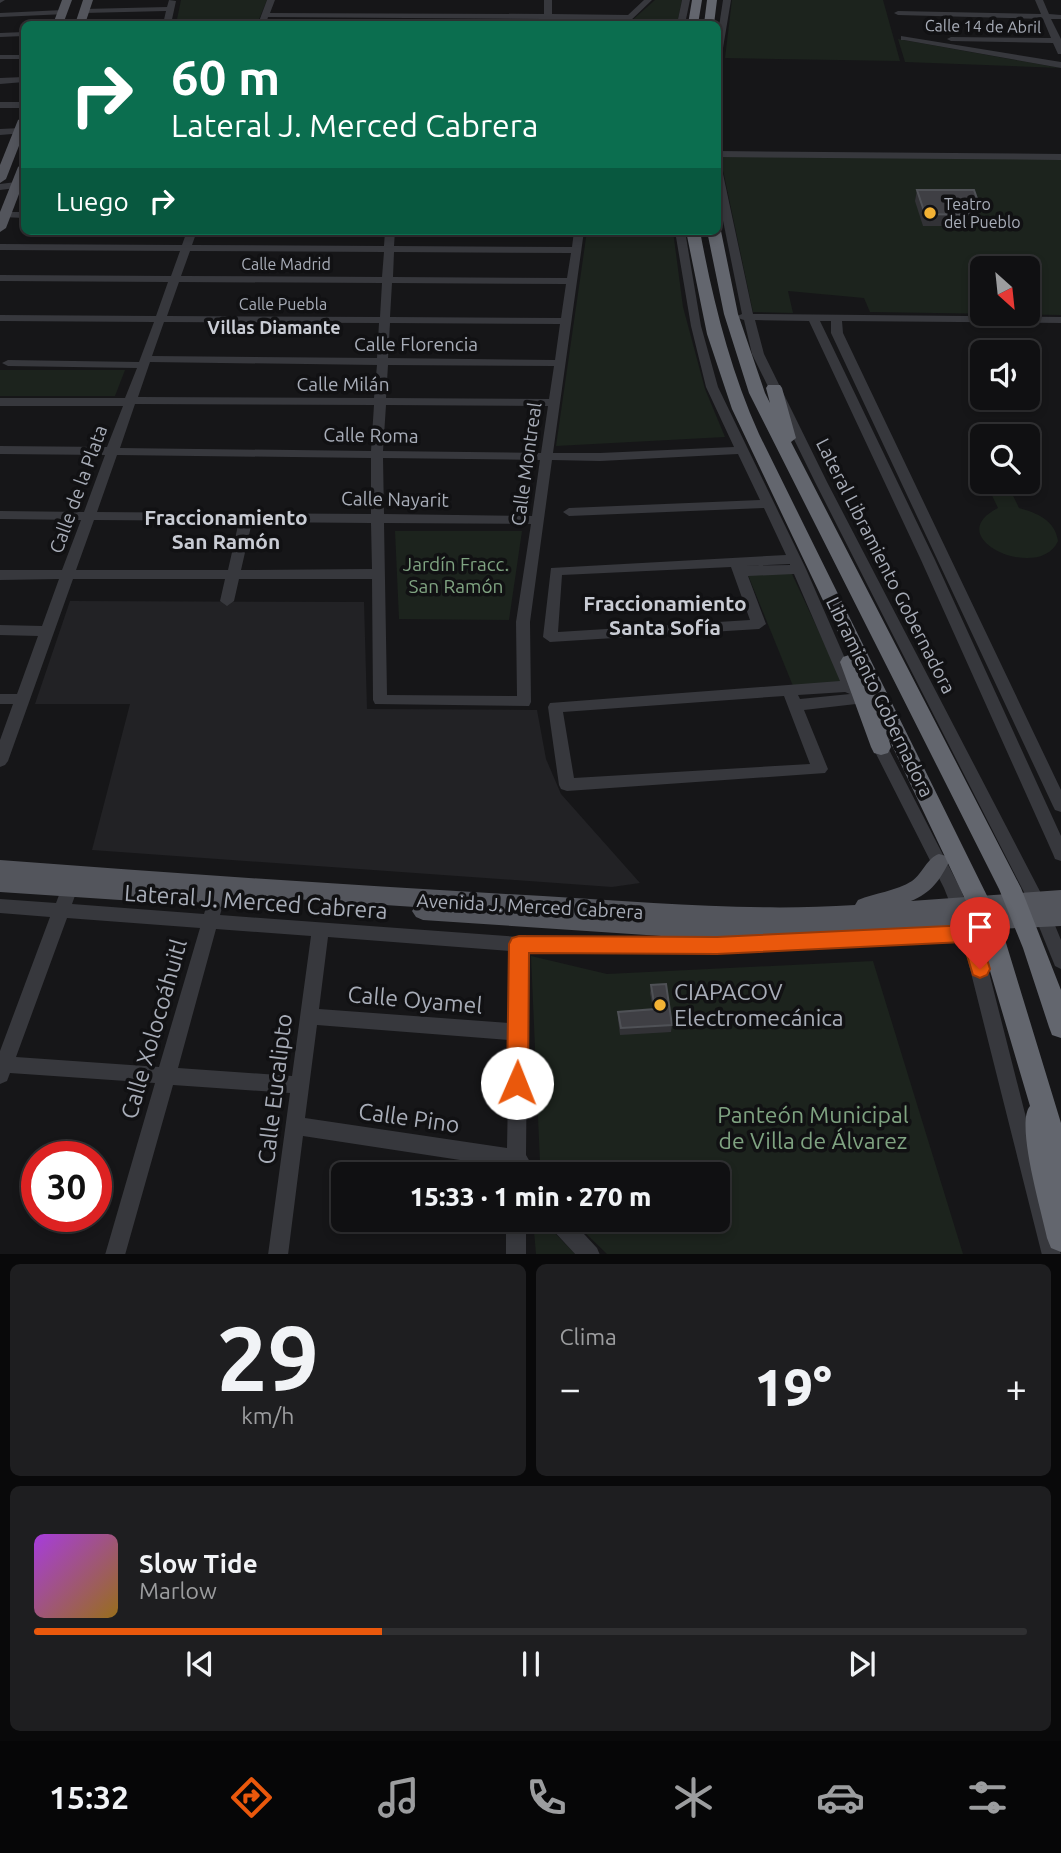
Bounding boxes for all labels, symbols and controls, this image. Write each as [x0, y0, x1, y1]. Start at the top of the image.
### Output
street label: Calle 14 de Abril [925, 16, 1041, 36]
icon: right [56, 49, 147, 140]
text: 60 m [171, 49, 280, 104]
text: Lateral J. Merced Cabrera [171, 107, 538, 143]
icon: right [143, 182, 181, 220]
text: Luego [56, 187, 129, 216]
place label: Teatro del Pueblo [944, 195, 1021, 231]
marker: Teatro del Pueblo [922, 205, 938, 221]
street label: Calle Madrid [241, 255, 331, 273]
north arrow [970, 256, 1040, 326]
map controls [970, 256, 1040, 494]
street label: Calle Puebla [239, 295, 327, 313]
district label: Villas Diamante [207, 317, 341, 337]
street label: Calle Florencia [354, 333, 478, 355]
button: sound [970, 340, 1040, 410]
street label: Calle Milán [297, 373, 390, 395]
street label: Calle Montreal [506, 401, 546, 527]
street label: Calle de la Plata [45, 422, 111, 556]
street label: Calle Roma [323, 423, 419, 447]
button: search [970, 424, 1040, 494]
street label: Lateral Libramiento Gobernadora [811, 434, 961, 698]
street label: Calle Nayarit [341, 487, 450, 511]
district label: Fraccionamiento San Ramón [144, 505, 308, 553]
park label: Jardín Fracc. San Ramón [403, 553, 509, 597]
district label: Fraccionamiento Santa Sofía [583, 591, 747, 639]
street label: Libramiento Gobernadora [822, 593, 938, 801]
street label: Lateral J. Merced Cabrera [123, 880, 389, 923]
street label: Avenida J. Merced Cabrera [416, 889, 644, 923]
pin [950, 897, 1010, 969]
icon: arrive [961, 908, 999, 946]
street label: Calle Xolocoáhuitl [116, 936, 191, 1122]
place label: CIAPACOV Electromecánica [674, 979, 844, 1030]
street label: Calle Oyamel [347, 981, 484, 1018]
marker: CIAPACOV Electromecánica [652, 997, 668, 1013]
street label: Calle Eucalipto [253, 1012, 296, 1166]
position arrow [480, 1046, 554, 1120]
street label: Calle Pino [357, 1098, 461, 1137]
park label: Panteón Municipal de Villa de Álvarez [717, 1102, 909, 1153]
speed limit sign: 30 [21, 1141, 112, 1232]
text: 15:33 · 1 min · 270 m [410, 1182, 651, 1211]
text: 29 [216, 1306, 319, 1408]
text: Clima [560, 1324, 617, 1349]
text: 19° [754, 1358, 832, 1416]
text: − [560, 1367, 581, 1409]
text: + [1006, 1367, 1027, 1409]
text: km/h [241, 1403, 294, 1428]
text: Slow Tide [139, 1549, 258, 1578]
text: Marlow [139, 1578, 217, 1603]
icon: previous [181, 1645, 219, 1683]
icon: pause [512, 1645, 550, 1683]
icon: next [843, 1645, 881, 1683]
icon: directions [227, 1773, 276, 1822]
icon: music [374, 1773, 423, 1822]
icon: phone [522, 1773, 571, 1822]
icon: climate [669, 1773, 718, 1822]
icon: car [816, 1773, 865, 1822]
icon: filters [963, 1773, 1012, 1822]
text: 15:32 [49, 1779, 129, 1815]

